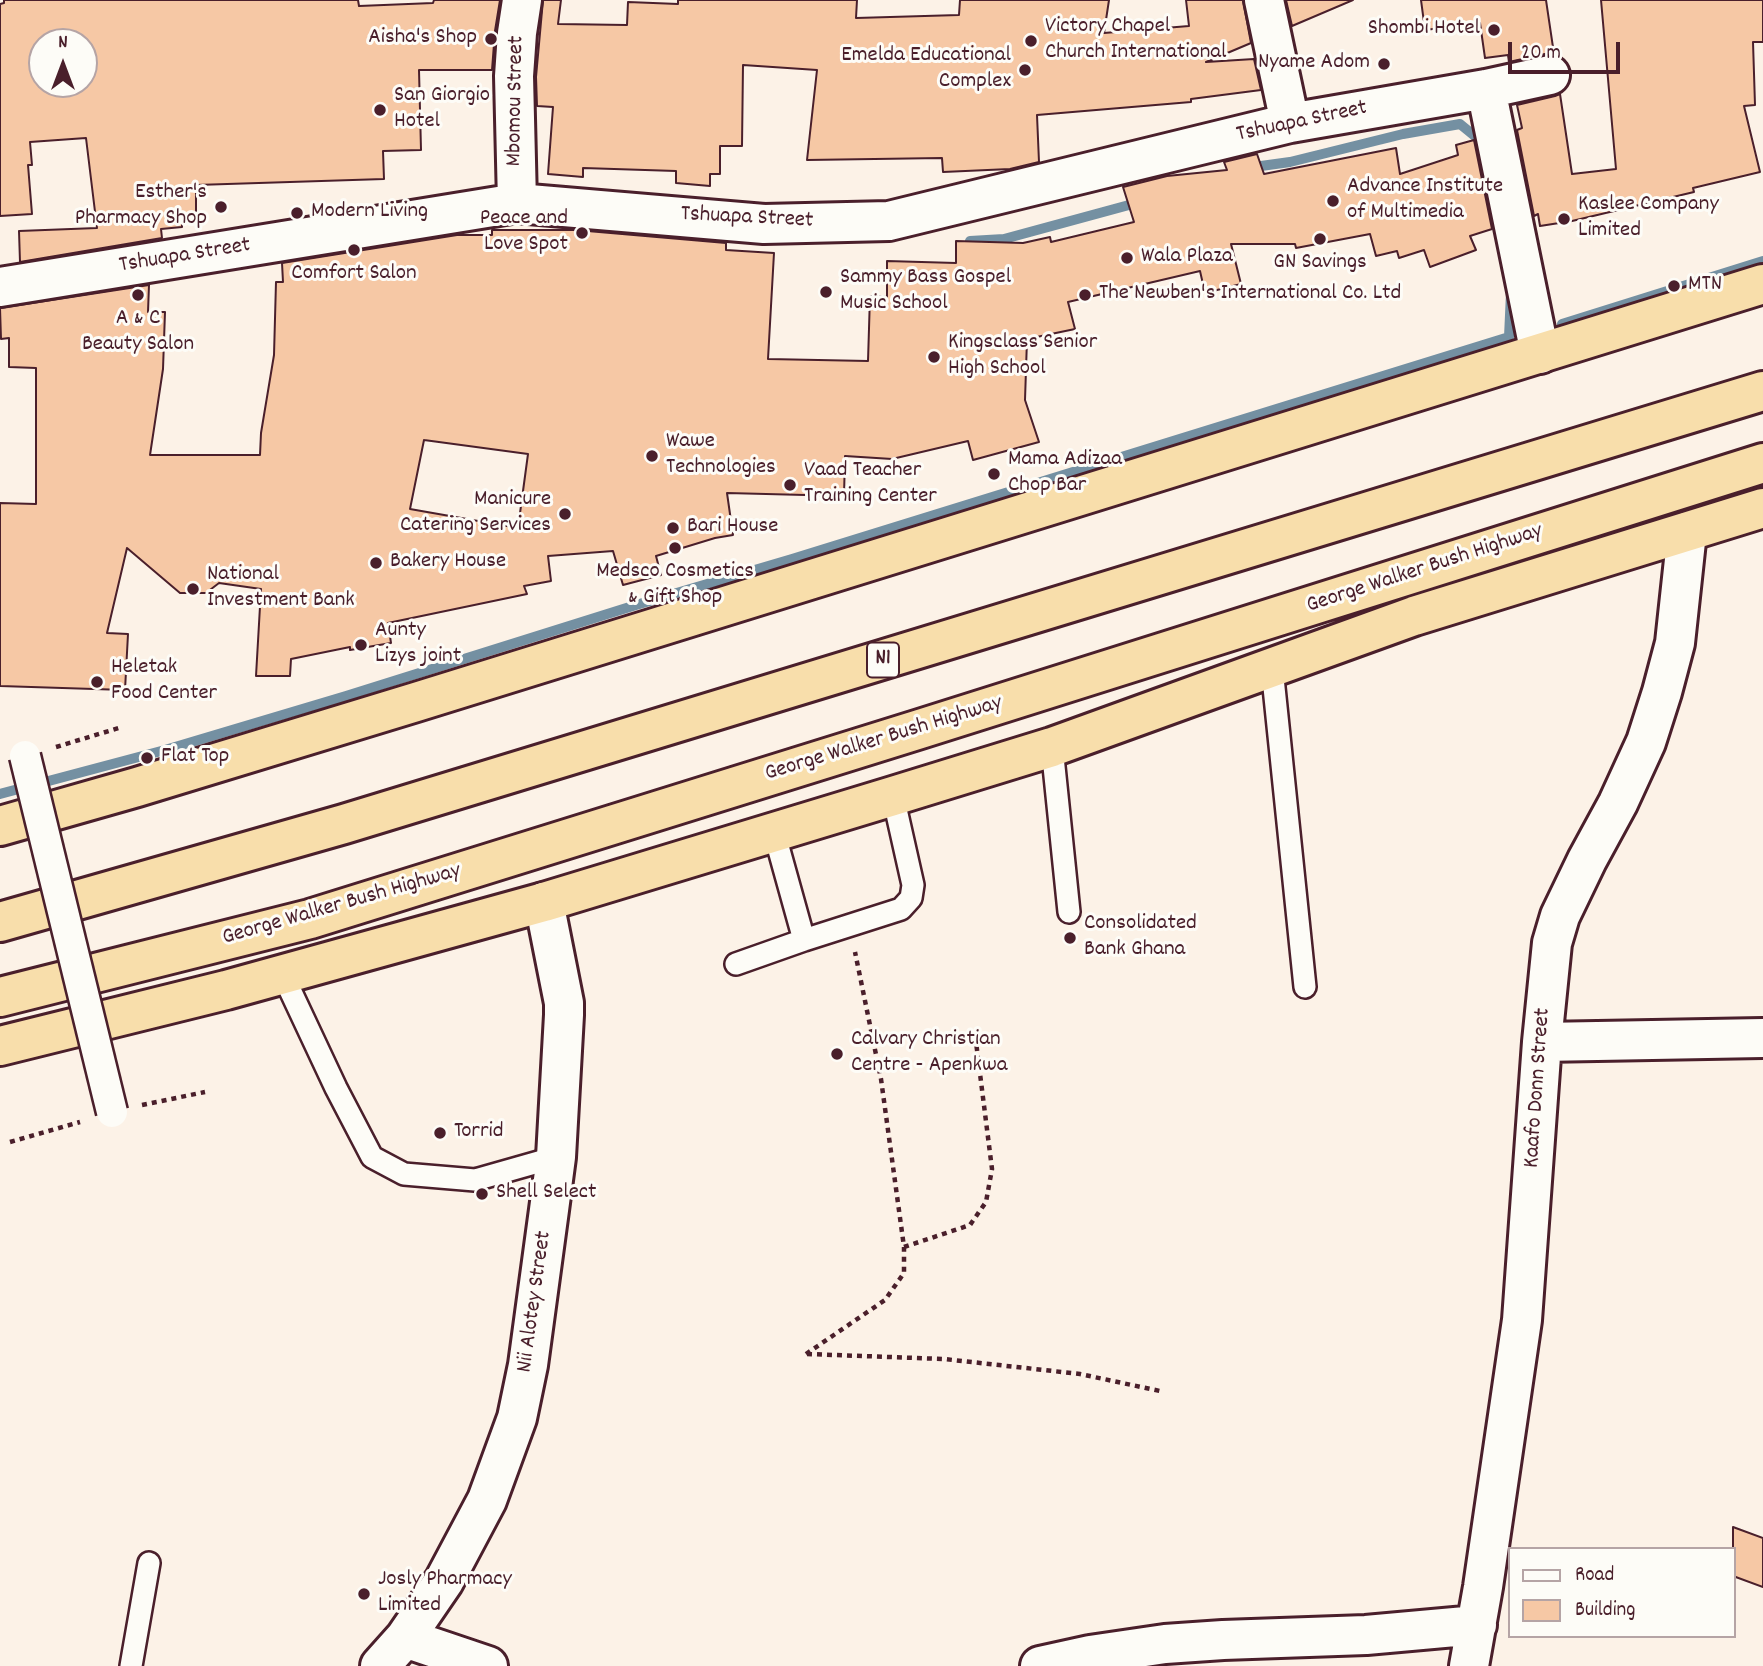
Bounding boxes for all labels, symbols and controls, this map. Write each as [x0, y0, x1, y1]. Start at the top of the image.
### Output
place label: Victory Chapel Church International [1045, 14, 1227, 68]
place label: Shombi Hotel [1368, 16, 1480, 44]
marker: Shombi Hotel [1486, 22, 1502, 38]
place label: Aisha's Shop [368, 25, 477, 53]
north arrow [28, 28, 98, 98]
scale bar [1511, 28, 1623, 72]
text: N [58, 30, 68, 57]
marker: Aisha's Shop [483, 31, 499, 47]
marker: Victory Chapel Church International [1023, 33, 1039, 49]
street label: Mbomou Street [502, 35, 532, 167]
text: 20 m [1521, 39, 1561, 69]
place label: Emelda Educational Complex [841, 43, 1011, 97]
place label: Nyame Adom [1258, 50, 1370, 78]
marker: Nyame Adom [1376, 56, 1392, 72]
marker: Emelda Educational Complex [1017, 62, 1033, 78]
place label: San Giorgio Hotel [394, 83, 490, 137]
street label: Tshuapa Street [1234, 96, 1370, 150]
marker: San Giorgio Hotel [372, 102, 388, 118]
place label: Advance Institute of Multimedia [1347, 174, 1503, 228]
place label: Esther's Pharmacy Shop [75, 180, 207, 234]
place label: Kaslee Company Limited [1578, 192, 1719, 246]
marker: Advance Institute of Multimedia [1325, 193, 1341, 209]
marker: Esther's Pharmacy Shop [213, 199, 229, 215]
place label: Modern Living [311, 199, 428, 227]
street label: Tshuapa Street [680, 202, 814, 236]
marker: Modern Living [289, 205, 305, 221]
place label: Peace and Love Spot [480, 206, 568, 260]
marker: Kaslee Company Limited [1556, 211, 1572, 227]
marker: Peace and Love Spot [574, 225, 590, 241]
marker: GN Savings [1312, 231, 1328, 247]
street label: Tshuapa Street [117, 233, 253, 281]
marker: Comfort Salon [346, 242, 362, 258]
place label: Wala Plaza [1141, 244, 1233, 272]
marker: Wala Plaza [1119, 250, 1135, 266]
place label: GN Savings [1273, 250, 1367, 278]
place label: Comfort Salon [291, 261, 417, 289]
place label: Sammy Bass Gospel Music School [840, 265, 1011, 319]
place label: MTN [1688, 272, 1722, 300]
marker: MTN [1666, 278, 1682, 294]
place label: The Newben's International Co. Ltd [1099, 281, 1401, 309]
marker: Sammy Bass Gospel Music School [818, 284, 834, 300]
marker: A & C Beauty Salon [130, 287, 146, 303]
marker: The Newben's International Co. Ltd [1077, 287, 1093, 303]
place label: A & C Beauty Salon [82, 306, 194, 360]
place label: Kingsclass Senior High School [948, 330, 1097, 384]
marker: Kingsclass Senior High School [926, 349, 942, 365]
place label: Wawe Technologies [666, 429, 776, 483]
place label: Mama Adizaa Chop Bar [1008, 447, 1122, 501]
marker: Wawe Technologies [644, 448, 660, 464]
place label: Vaad Teacher Training Center [804, 458, 937, 512]
marker: Mama Adizaa Chop Bar [986, 466, 1002, 482]
marker: Vaad Teacher Training Center [782, 477, 798, 493]
place label: Manicure Catering Services [400, 487, 551, 541]
marker: Manicure Catering Services [557, 506, 573, 522]
place label: Bari House [687, 514, 778, 542]
street label: George Walker Bush Highway [1303, 519, 1547, 621]
marker: Bari House [665, 520, 681, 536]
marker: Medsco Cosmetics & Gift Shop [667, 540, 683, 556]
place label: Bakery House [390, 549, 506, 577]
marker: Bakery House [368, 555, 384, 571]
place label: Medsco Cosmetics & Gift Shop [596, 559, 754, 613]
place label: National Investment Bank [207, 562, 355, 616]
marker: National Investment Bank [185, 581, 201, 597]
place label: Aunty Lizys joint [375, 618, 461, 672]
marker: Aunty Lizys joint [353, 637, 369, 653]
road number: N1 [867, 642, 899, 678]
place label: Heletak Food Center [111, 655, 217, 709]
marker: Heletak Food Center [89, 674, 105, 690]
street label: George Walker Bush Highway [762, 691, 1006, 789]
place label: Flat Top [161, 744, 229, 772]
marker: Flat Top [139, 750, 155, 766]
street label: George Walker Bush Highway [220, 859, 464, 953]
place label: Consolidated Bank Ghana [1084, 911, 1197, 965]
marker: Consolidated Bank Ghana [1062, 930, 1078, 946]
street label: Kaafo Donn Street [1520, 1007, 1558, 1169]
place label: Calvary Christian Centre - Apenkwa [851, 1027, 1008, 1081]
marker: Calvary Christian Centre - Apenkwa [829, 1046, 845, 1062]
place label: Torrid [454, 1119, 503, 1147]
marker: Torrid [432, 1125, 448, 1141]
place label: Shell Select [496, 1180, 597, 1208]
marker: Shell Select [474, 1186, 490, 1202]
street label: Nii Alotey Street [512, 1230, 560, 1374]
legend [1508, 1547, 1735, 1638]
text: Road [1575, 1561, 1614, 1591]
place label: Josly Pharmacy Limited [378, 1567, 512, 1621]
marker: Josly Pharmacy Limited [356, 1586, 372, 1602]
text: Building [1575, 1596, 1635, 1626]

